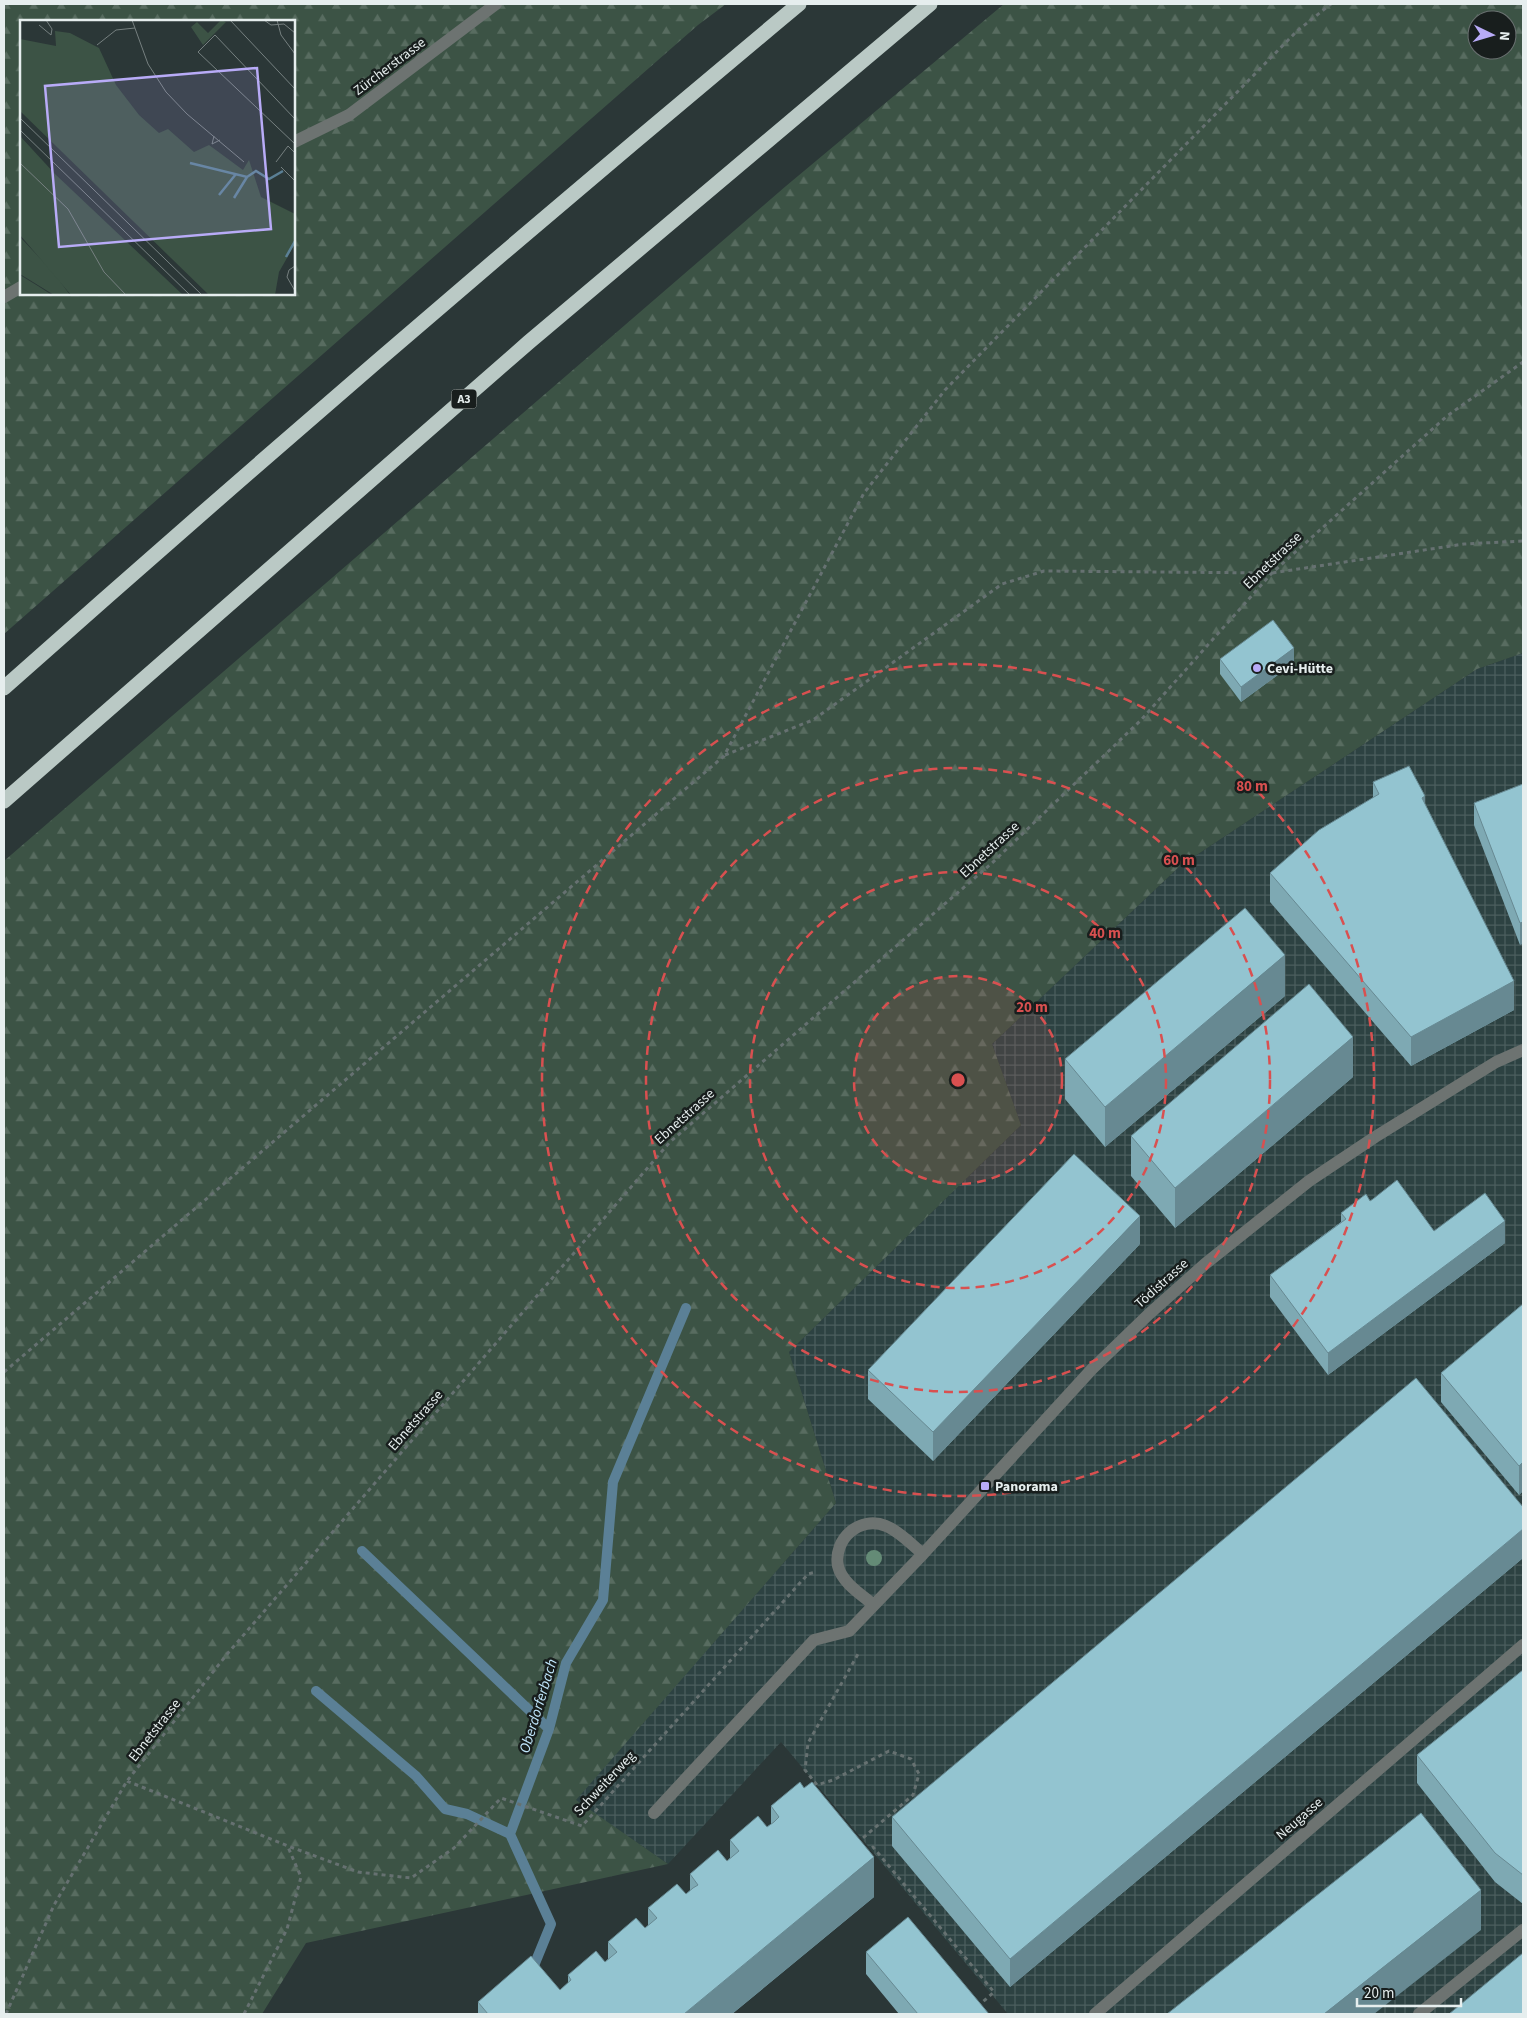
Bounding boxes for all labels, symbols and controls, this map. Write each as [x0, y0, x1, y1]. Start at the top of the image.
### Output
north arrow [1467, 10, 1517, 60]
inset map [20, 20, 295, 295]
text: N [1494, 31, 1514, 42]
street label: Zürcherstrasse [349, 33, 430, 101]
road number: A3 [452, 389, 476, 408]
street label: Ebnetstrasse [1239, 528, 1307, 594]
place label: Cevi-Hütte [1267, 659, 1333, 679]
marker: Cevi-Hütte [1251, 662, 1263, 674]
text: 80 m [1236, 776, 1268, 797]
street label: Ebnetstrasse [956, 817, 1024, 883]
text: 60 m [1163, 850, 1195, 871]
text: 40 m [1089, 923, 1121, 944]
text: 20 m [1016, 997, 1048, 1018]
centre of rings [949, 1071, 967, 1089]
street label: Ebnetstrasse [650, 1084, 719, 1149]
street label: Tödistrasse [1130, 1254, 1193, 1313]
street label: Ebnetstrasse [384, 1386, 448, 1455]
place label: Panorama [995, 1477, 1058, 1497]
marker: Panorama [979, 1480, 991, 1492]
water label: Oberdorferbach [514, 1656, 563, 1756]
street label: Ebnetstrasse [124, 1695, 186, 1766]
street label: Schweiterweg [569, 1747, 640, 1821]
street label: Neugasse [1272, 1793, 1327, 1845]
scale bar [1357, 1976, 1461, 2008]
text: 20 m [1364, 1983, 1394, 2004]

